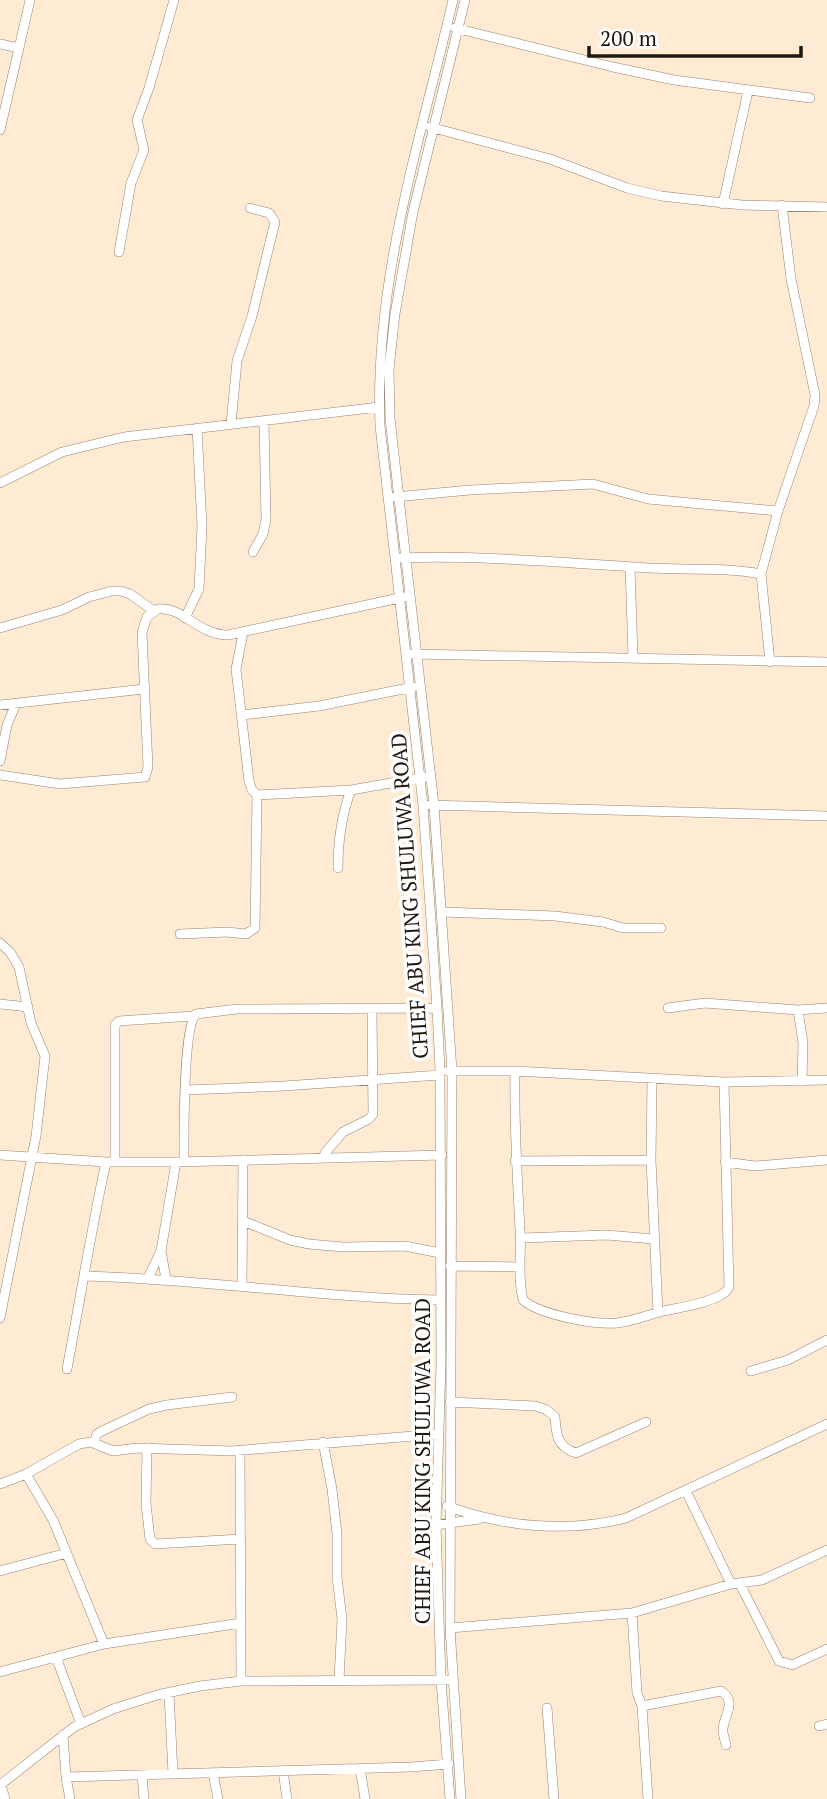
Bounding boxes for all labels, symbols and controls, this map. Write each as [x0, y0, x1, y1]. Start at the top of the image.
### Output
scale bar [589, 14, 801, 58]
text: 200 m [600, 24, 657, 52]
street label: CHIEF ABU KING SHULUWA ROAD [384, 732, 434, 1060]
street label: CHIEF ABU KING SHULUWA ROAD [408, 1298, 436, 1624]

